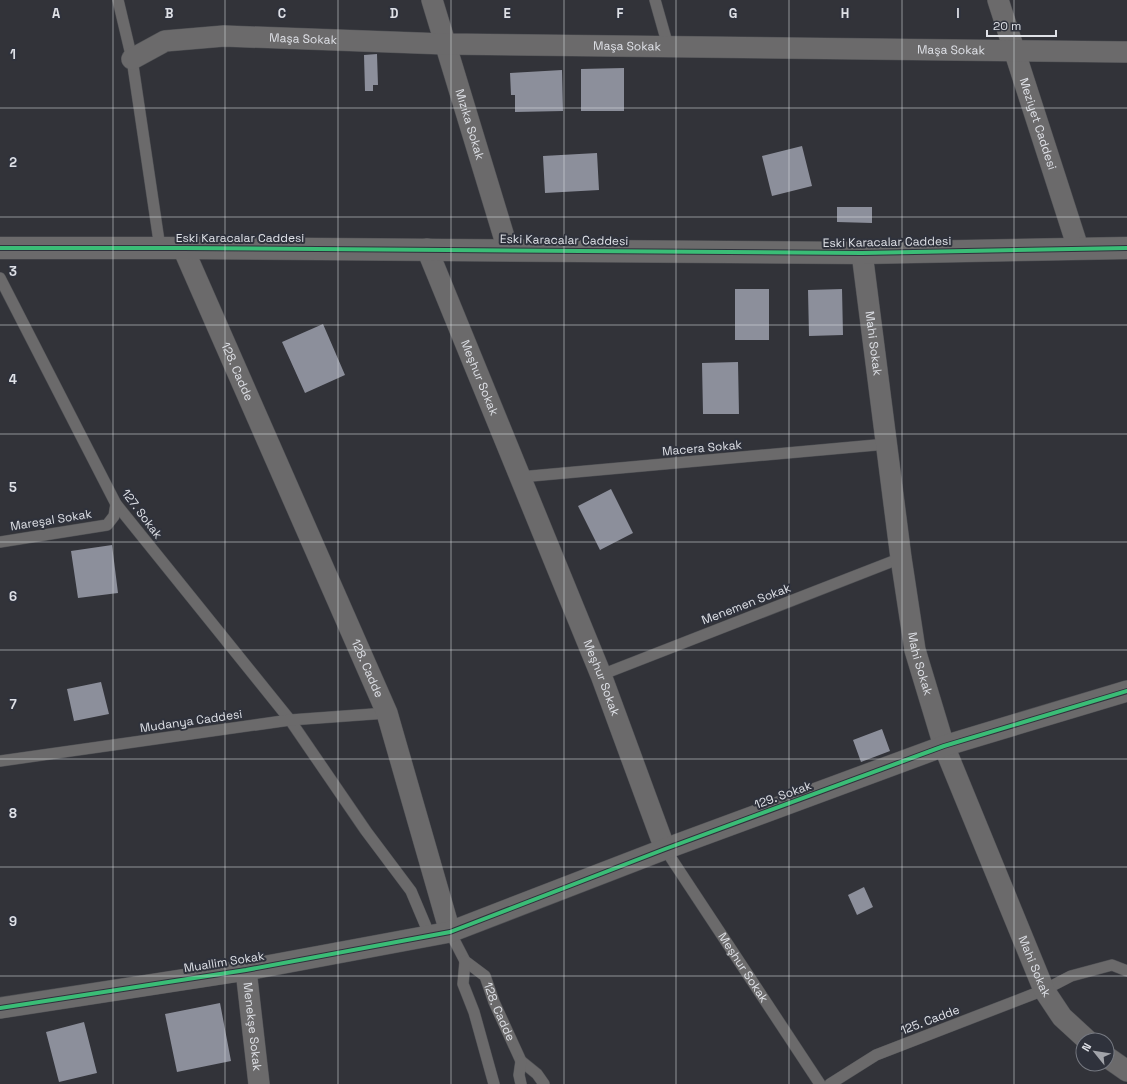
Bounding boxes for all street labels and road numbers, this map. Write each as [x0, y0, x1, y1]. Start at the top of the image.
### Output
street label: Maşa Sokak [269, 30, 338, 48]
street label: Maşa Sokak [593, 38, 662, 55]
street label: Maşa Sokak [917, 42, 986, 58]
street label: Meziyet Caddesi [1016, 76, 1060, 172]
street label: Mızıka Sokak [451, 87, 488, 162]
street label: Eski Karacalar Caddesi [176, 230, 304, 246]
street label: Eski Karacalar Caddesi [500, 231, 628, 249]
street label: Eski Karacalar Caddesi [823, 233, 951, 251]
street label: Mahi Sokak [861, 310, 886, 377]
street label: Meşhur Sokak [457, 337, 502, 418]
street label: 128. Cadde [217, 340, 257, 403]
street label: Macera Sokak [661, 436, 743, 459]
street label: 127. Sokak [118, 486, 166, 543]
street label: Mareşal Sokak [9, 506, 93, 534]
street label: Menemen Sokak [699, 579, 793, 628]
street label: Mahi Sokak [904, 631, 936, 698]
street label: 128. Cadde [348, 636, 387, 700]
street label: Meşhur Sokak [579, 637, 624, 719]
street label: Mudanya Caddesi [139, 706, 243, 736]
street label: 129. Sokak [752, 777, 814, 813]
street label: Meşhur Sokak [714, 930, 772, 1006]
street label: Mahi Sokak [1015, 933, 1055, 1001]
street label: Muallim Sokak [183, 948, 266, 976]
street label: 128. Cadde [480, 980, 519, 1044]
street label: Menekşe Sokak [239, 981, 266, 1072]
street label: 125. Cadde [898, 1001, 962, 1039]

